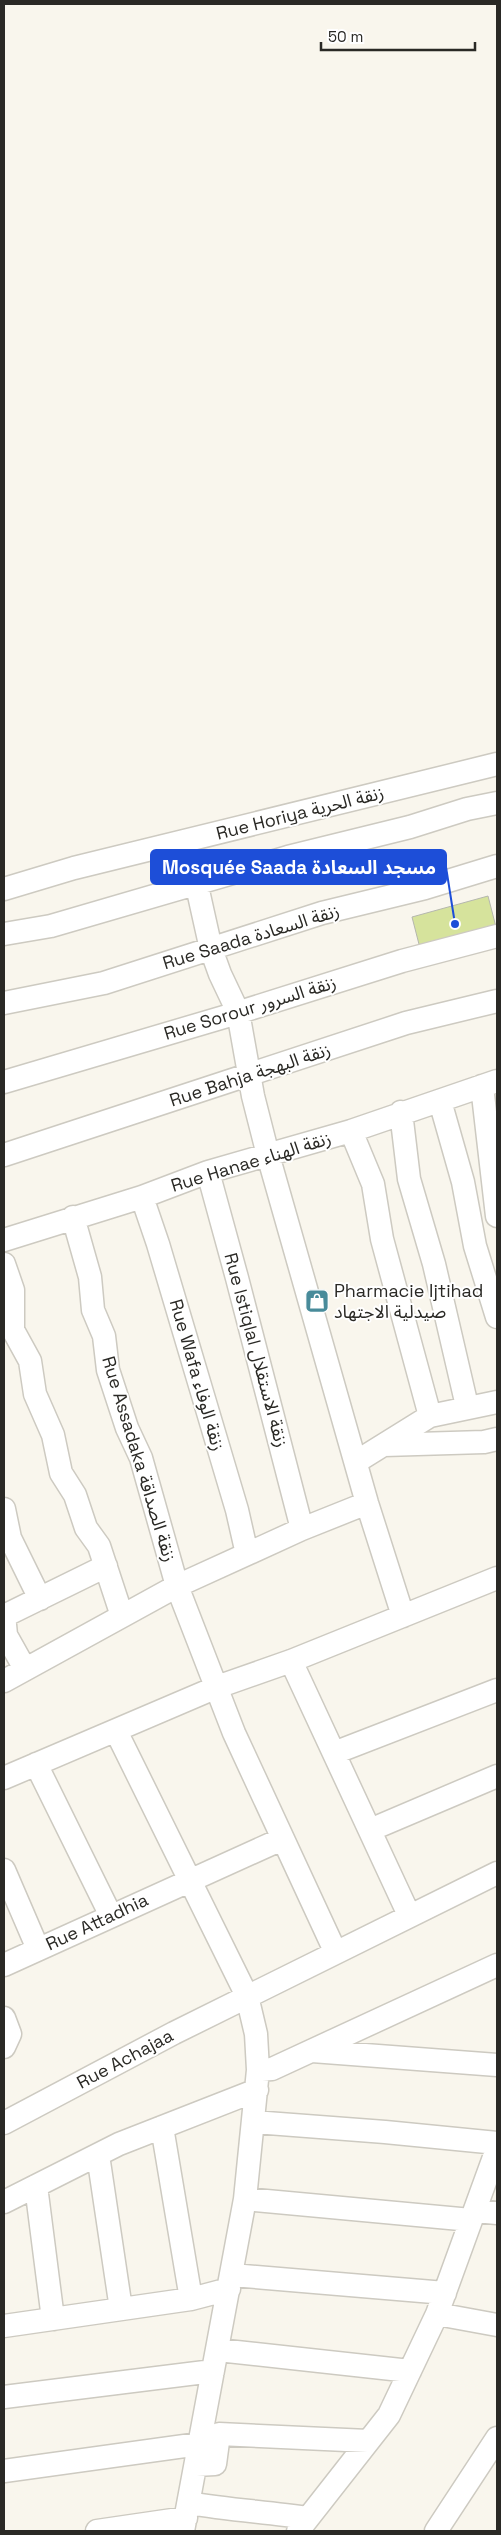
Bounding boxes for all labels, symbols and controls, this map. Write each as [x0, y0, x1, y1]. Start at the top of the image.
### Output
scale bar [321, 20, 475, 52]
text: 50 m [328, 27, 363, 46]
street label: Rue Horiya زنقة الحرية [214, 781, 386, 844]
callout: Mosquée Saada مسجد السعادة [151, 850, 446, 884]
text: Mosquée Saada مسجد السعادة [162, 855, 436, 880]
street label: Rue Saada زنقة السعادة [160, 899, 342, 974]
street label: Rue Sorour زنقة السرور [161, 970, 339, 1045]
street label: Rue Bahja زنقة البهجة [166, 1038, 333, 1111]
street label: Rue Hanae زنقة الهناء [168, 1126, 334, 1197]
street label: Rue Istiqlal زنقة الاستقلال [219, 1250, 294, 1450]
place label: Pharmacie Ijtihad صيدلية الاجتهاد [334, 1279, 483, 1323]
shop icon: Pharmacie Ijtihad صيدلية الاجتهاد [304, 1288, 330, 1314]
street label: Rue Wafa زنقة الوفاء [165, 1296, 230, 1453]
street label: Rue Assadaka زنقة الصداقة [97, 1353, 182, 1565]
street label: Rue Attadhia [42, 1888, 152, 1955]
street label: Rue Achajaa [73, 2024, 177, 2094]

